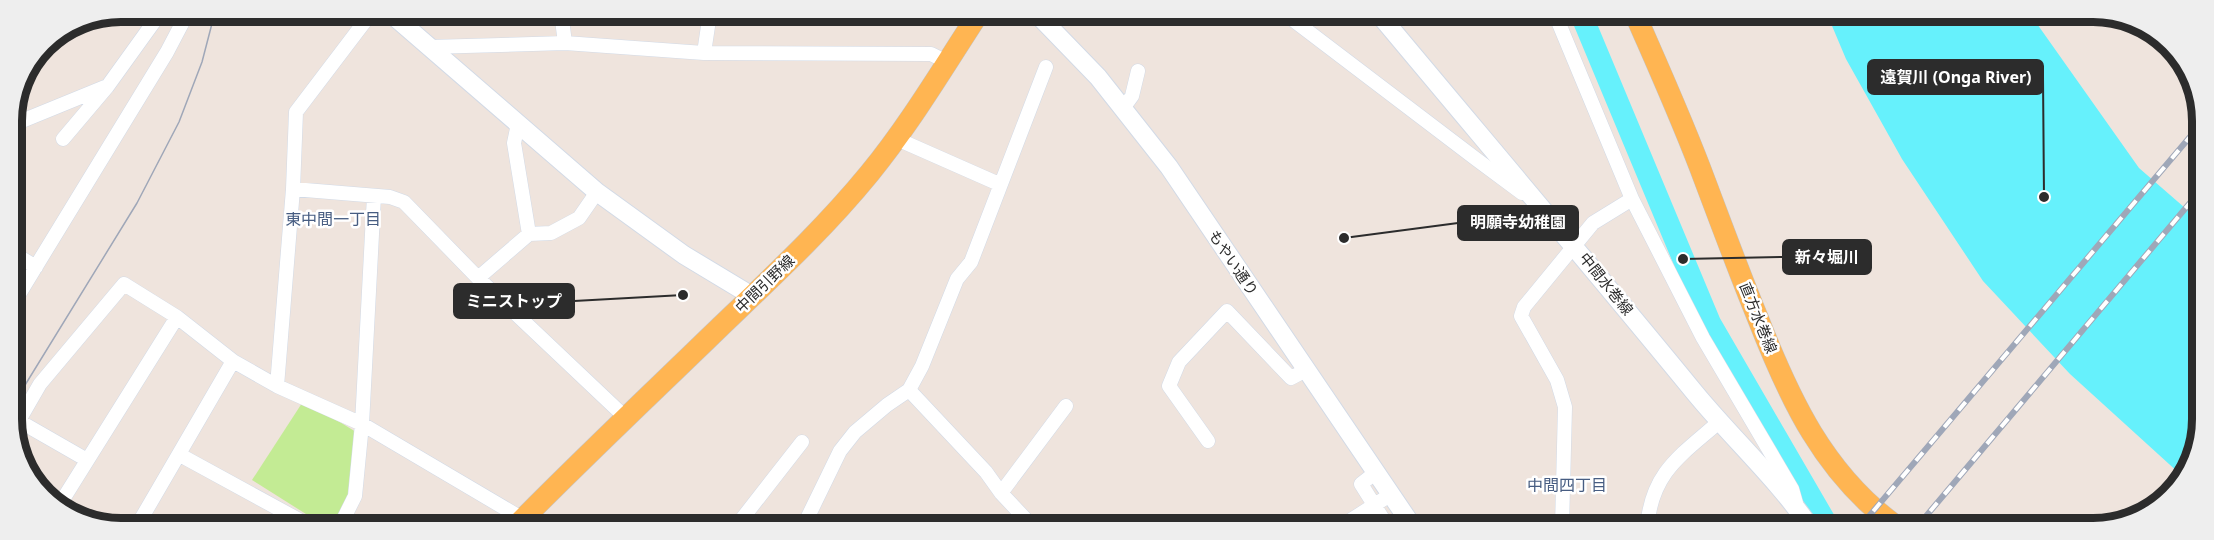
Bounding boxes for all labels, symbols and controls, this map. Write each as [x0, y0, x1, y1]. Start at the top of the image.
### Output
callout: 遠賀川 (Onga River) [1868, 60, 2043, 94]
text: 遠賀川 (Onga River) [1880, 66, 2032, 88]
callout: 明願寺幼稚園 [1458, 206, 1578, 240]
district label: 東中間一丁目 [285, 208, 381, 230]
text: 明願寺幼稚園 [1470, 211, 1566, 233]
street label: もやい通り [1205, 226, 1263, 299]
callout: 新々堀川 [1783, 240, 1871, 274]
text: 新々堀川 [1795, 246, 1859, 268]
street label: 中間水巻線 [1575, 248, 1638, 319]
street label: 中間引野線 [730, 250, 798, 317]
street label: 直方水巻線 [1736, 279, 1782, 356]
callout: ミニストップ [454, 284, 574, 318]
text: ミニストップ [466, 290, 562, 312]
district label: 中間四丁目 [1527, 474, 1607, 496]

